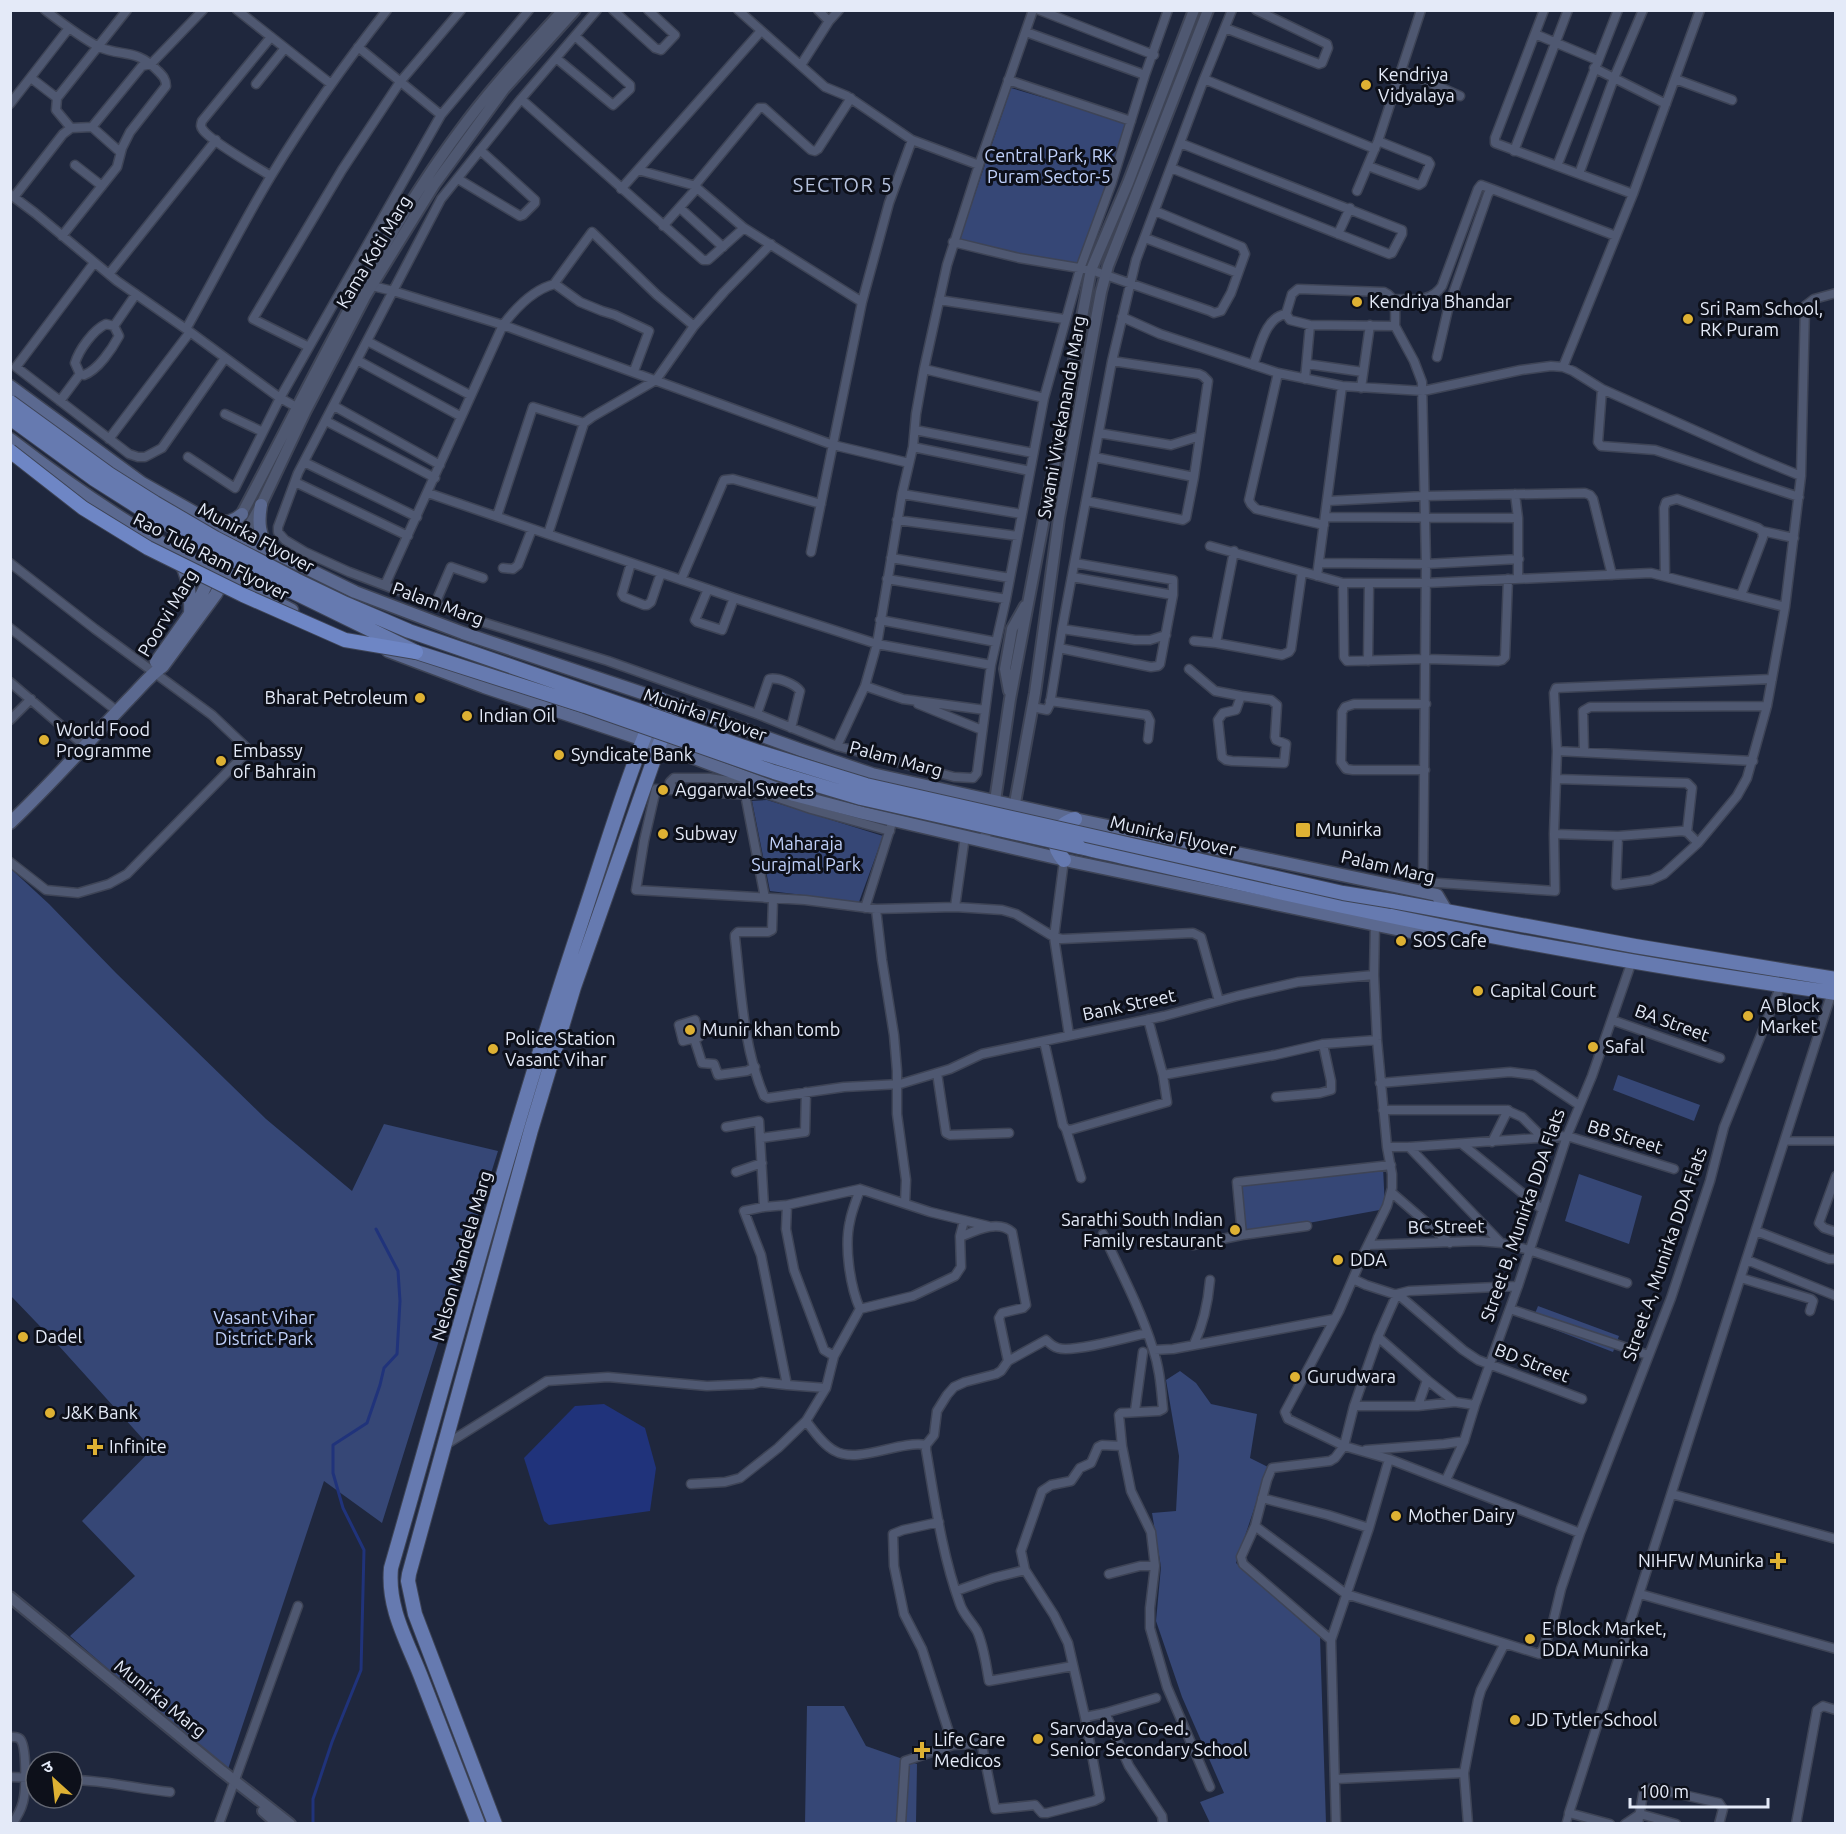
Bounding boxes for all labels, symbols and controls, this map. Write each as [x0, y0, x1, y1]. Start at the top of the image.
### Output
place label: Kendriya Vidyalaya [1378, 64, 1455, 105]
marker: Kendriya Vidyalaya [1359, 78, 1373, 92]
park label: Central Park, RK Puram Sector-5 [984, 145, 1114, 186]
district label: SECTOR 5 [793, 173, 893, 196]
street label: Kama Koti Marg [332, 191, 415, 311]
place label: Kendriya Bhandar [1369, 291, 1512, 311]
marker: Kendriya Bhandar [1350, 295, 1364, 309]
place label: Sri Ram School, RK Puram [1700, 298, 1823, 339]
marker: Sri Ram School, RK Puram [1681, 312, 1695, 326]
street label: Swami Vivekananda Marg [1033, 314, 1089, 520]
street label: Munirka Flyover [195, 498, 318, 576]
street label: Rao Tula Ram Flyover [130, 508, 293, 604]
street label: Poorvi Marg [133, 565, 201, 660]
street label: Palam Marg [390, 577, 487, 629]
street label: Munirka Flyover [641, 684, 770, 745]
place label: Bharat Petroleum [265, 687, 408, 707]
marker: Bharat Petroleum [413, 691, 427, 705]
place label: Indian Oil [479, 705, 556, 725]
marker: Indian Oil [460, 709, 474, 723]
place label: World Food Programme [56, 719, 152, 760]
marker: World Food Programme [37, 733, 51, 747]
street label: Palam Marg [848, 736, 945, 780]
place label: Embassy of Bahrain [233, 740, 316, 781]
place label: Syndicate Bank [571, 744, 693, 764]
marker: Syndicate Bank [552, 748, 566, 762]
marker: Embassy of Bahrain [214, 754, 228, 768]
place label: Aggarwal Sweets [675, 779, 814, 799]
marker: Aggarwal Sweets [656, 783, 670, 797]
street label: Munirka Flyover [1108, 811, 1238, 859]
place label: Munirka [1316, 819, 1382, 839]
marker: Munirka [1294, 821, 1312, 839]
place label: Subway [675, 823, 737, 843]
marker: Subway [656, 827, 670, 841]
park label: Maharaja Surajmal Park [751, 833, 861, 874]
street label: Palam Marg [1339, 846, 1437, 887]
place label: SOS Cafe [1413, 930, 1487, 950]
marker: SOS Cafe [1394, 934, 1408, 948]
place label: Capital Court [1490, 980, 1596, 1000]
street label: Bank Street [1081, 984, 1177, 1024]
marker: Capital Court [1471, 984, 1485, 998]
place label: A Block Market [1760, 995, 1820, 1036]
street label: BA Street [1633, 999, 1712, 1045]
marker: A Block Market [1741, 1009, 1755, 1023]
place label: Munir khan tomb [702, 1019, 840, 1039]
marker: Munir khan tomb [683, 1023, 697, 1037]
place label: Police Station Vasant Vihar [505, 1028, 616, 1069]
place label: Safal [1605, 1036, 1645, 1056]
marker: Safal [1586, 1040, 1600, 1054]
marker: Police Station Vasant Vihar [486, 1042, 500, 1056]
street label: Street B, Munirka DDA Flats [1476, 1106, 1568, 1324]
street label: BB Street [1585, 1115, 1665, 1157]
street label: Street A, Munirka DDA Flats [1618, 1144, 1710, 1363]
street label: Nelson Mandela Marg [427, 1168, 495, 1343]
place label: Sarathi South Indian Family restaurant [1061, 1209, 1223, 1250]
street label: BC Street [1407, 1215, 1485, 1237]
marker: Sarathi South Indian Family restaurant [1228, 1223, 1242, 1237]
place label: DDA [1350, 1249, 1387, 1269]
marker: DDA [1331, 1253, 1345, 1267]
park label: Vasant Vihar District Park [213, 1307, 315, 1348]
place label: Dadel [35, 1326, 82, 1346]
marker: Dadel [16, 1330, 30, 1344]
street label: BD Street [1492, 1339, 1573, 1385]
place label: Gurudwara [1307, 1366, 1396, 1386]
marker: Gurudwara [1288, 1370, 1302, 1384]
place label: J&K Bank [62, 1402, 138, 1422]
marker: J&K Bank [43, 1406, 57, 1420]
place label: Infinite [109, 1436, 167, 1456]
marker: Infinite [86, 1438, 104, 1456]
place label: Mother Dairy [1408, 1505, 1515, 1525]
marker: Mother Dairy [1389, 1509, 1403, 1523]
place label: NIHFW Munirka [1638, 1550, 1764, 1570]
marker: NIHFW Munirka [1769, 1552, 1787, 1570]
place label: E Block Market, DDA Munirka [1542, 1618, 1667, 1659]
marker: E Block Market, DDA Munirka [1523, 1632, 1537, 1646]
street label: Munirka Marg [111, 1655, 210, 1741]
place label: JD Tytler School [1527, 1709, 1658, 1729]
marker: JD Tytler School [1508, 1713, 1522, 1727]
place label: Sarvodaya Co-ed. Senior Secondary School [1050, 1718, 1248, 1759]
place label: Life Care Medicos [934, 1729, 1005, 1770]
marker: Sarvodaya Co-ed. Senior Secondary School [1031, 1732, 1045, 1746]
marker: Life Care Medicos [915, 1743, 929, 1757]
north arrow [24, 1750, 84, 1810]
text: उ [39, 1756, 56, 1777]
scale bar [1630, 1771, 1768, 1809]
text: 100 m [1639, 1781, 1689, 1801]

